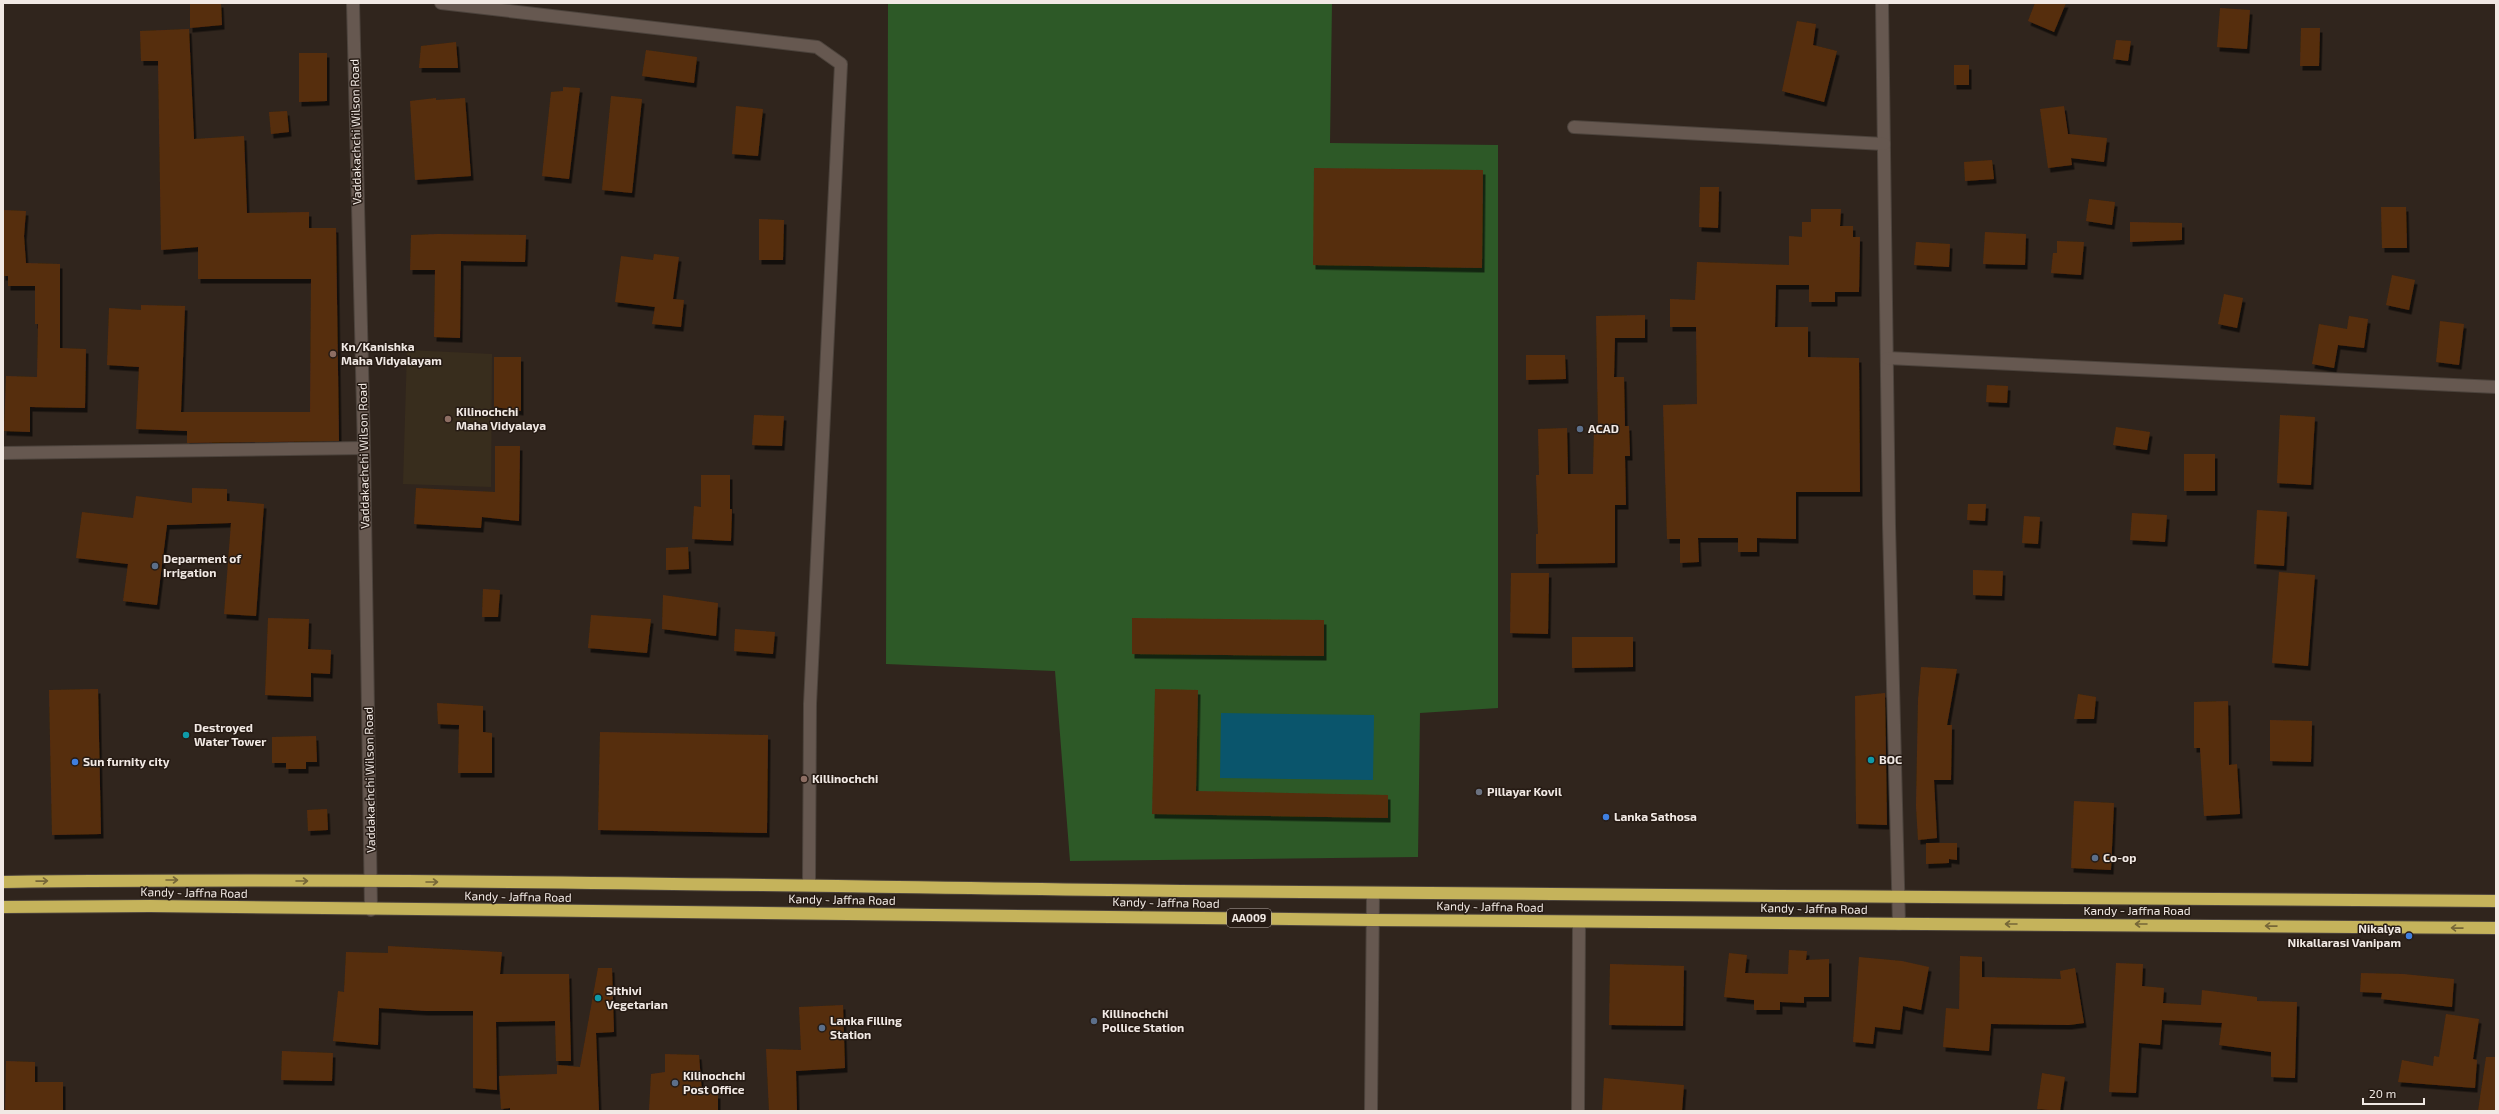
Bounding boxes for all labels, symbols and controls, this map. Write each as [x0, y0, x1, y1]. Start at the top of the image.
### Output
street label: Vaddakachchi Wilson Road [347, 59, 363, 205]
place label: Kn/Kanishka Maha Vidyalayam [341, 339, 442, 368]
marker: Kn/Kanishka Maha Vidyalayam [328, 349, 338, 359]
street label: Vaddakachchi Wilson Road [355, 383, 371, 529]
place label: Kilinochchi Maha Vidyalaya [456, 404, 546, 433]
marker: Kilinochchi Maha Vidyalaya [443, 414, 453, 424]
place label: ACAD [1588, 421, 1619, 435]
marker: ACAD [1575, 424, 1585, 434]
place label: Deparment of Irrigation [163, 551, 242, 579]
marker: Deparment of Irrigation [150, 561, 160, 571]
street label: Vaddakachchi Wilson Road [361, 707, 377, 853]
place label: Destroyed Water Tower [194, 720, 266, 748]
marker: Destroyed Water Tower [181, 730, 191, 740]
place label: BOC [1879, 752, 1902, 766]
place label: Sun furnity city [83, 754, 170, 769]
marker: BOC [1866, 755, 1876, 765]
marker: Sun furnity city [70, 757, 80, 767]
place label: Killinochchi [812, 771, 878, 785]
marker: Killinochchi [799, 774, 809, 784]
place label: Pillayar Kovil [1487, 784, 1562, 799]
marker: Pillayar Kovil [1474, 787, 1484, 797]
place label: Lanka Sathosa [1614, 809, 1697, 823]
marker: Lanka Sathosa [1601, 812, 1611, 822]
place label: Co-op [2103, 850, 2136, 864]
marker: Co-op [2090, 853, 2100, 863]
one-way arrow [165, 876, 178, 884]
one-way arrow [35, 877, 48, 885]
one-way arrow [295, 877, 308, 885]
one-way arrow [425, 878, 438, 886]
street label: Kandy - Jaffna Road [140, 884, 248, 900]
street label: Kandy - Jaffna Road [464, 888, 572, 904]
street label: Kandy - Jaffna Road [788, 891, 896, 907]
street label: Kandy - Jaffna Road [1112, 894, 1220, 910]
street label: Kandy - Jaffna Road [1436, 898, 1544, 914]
street label: Kandy - Jaffna Road [1760, 900, 1868, 916]
street label: Kandy - Jaffna Road [2083, 903, 2191, 917]
road number: AA009 [1227, 909, 1271, 927]
one-way arrow [2005, 920, 2018, 928]
one-way arrow [2135, 920, 2148, 928]
place label: Nikalya Nikallarasi Vanipam [2288, 921, 2401, 949]
one-way arrow [2265, 922, 2278, 930]
one-way arrow [2451, 924, 2464, 932]
marker: Nikalya Nikallarasi Vanipam [2404, 931, 2414, 941]
place label: Sithivi Vegetarian [606, 983, 668, 1011]
marker: Sithivi Vegetarian [593, 993, 603, 1003]
place label: Killinochchi Pollice Station [1102, 1006, 1184, 1034]
place label: Lanka Filling Station [830, 1013, 902, 1041]
marker: Killinochchi Pollice Station [1089, 1016, 1099, 1026]
marker: Lanka Filling Station [817, 1023, 827, 1033]
place label: Kilinochchi Post Office [683, 1068, 745, 1096]
marker: Kilinochchi Post Office [670, 1078, 680, 1088]
scale bar [2363, 1080, 2424, 1106]
text: 20 m [2369, 1086, 2396, 1100]

